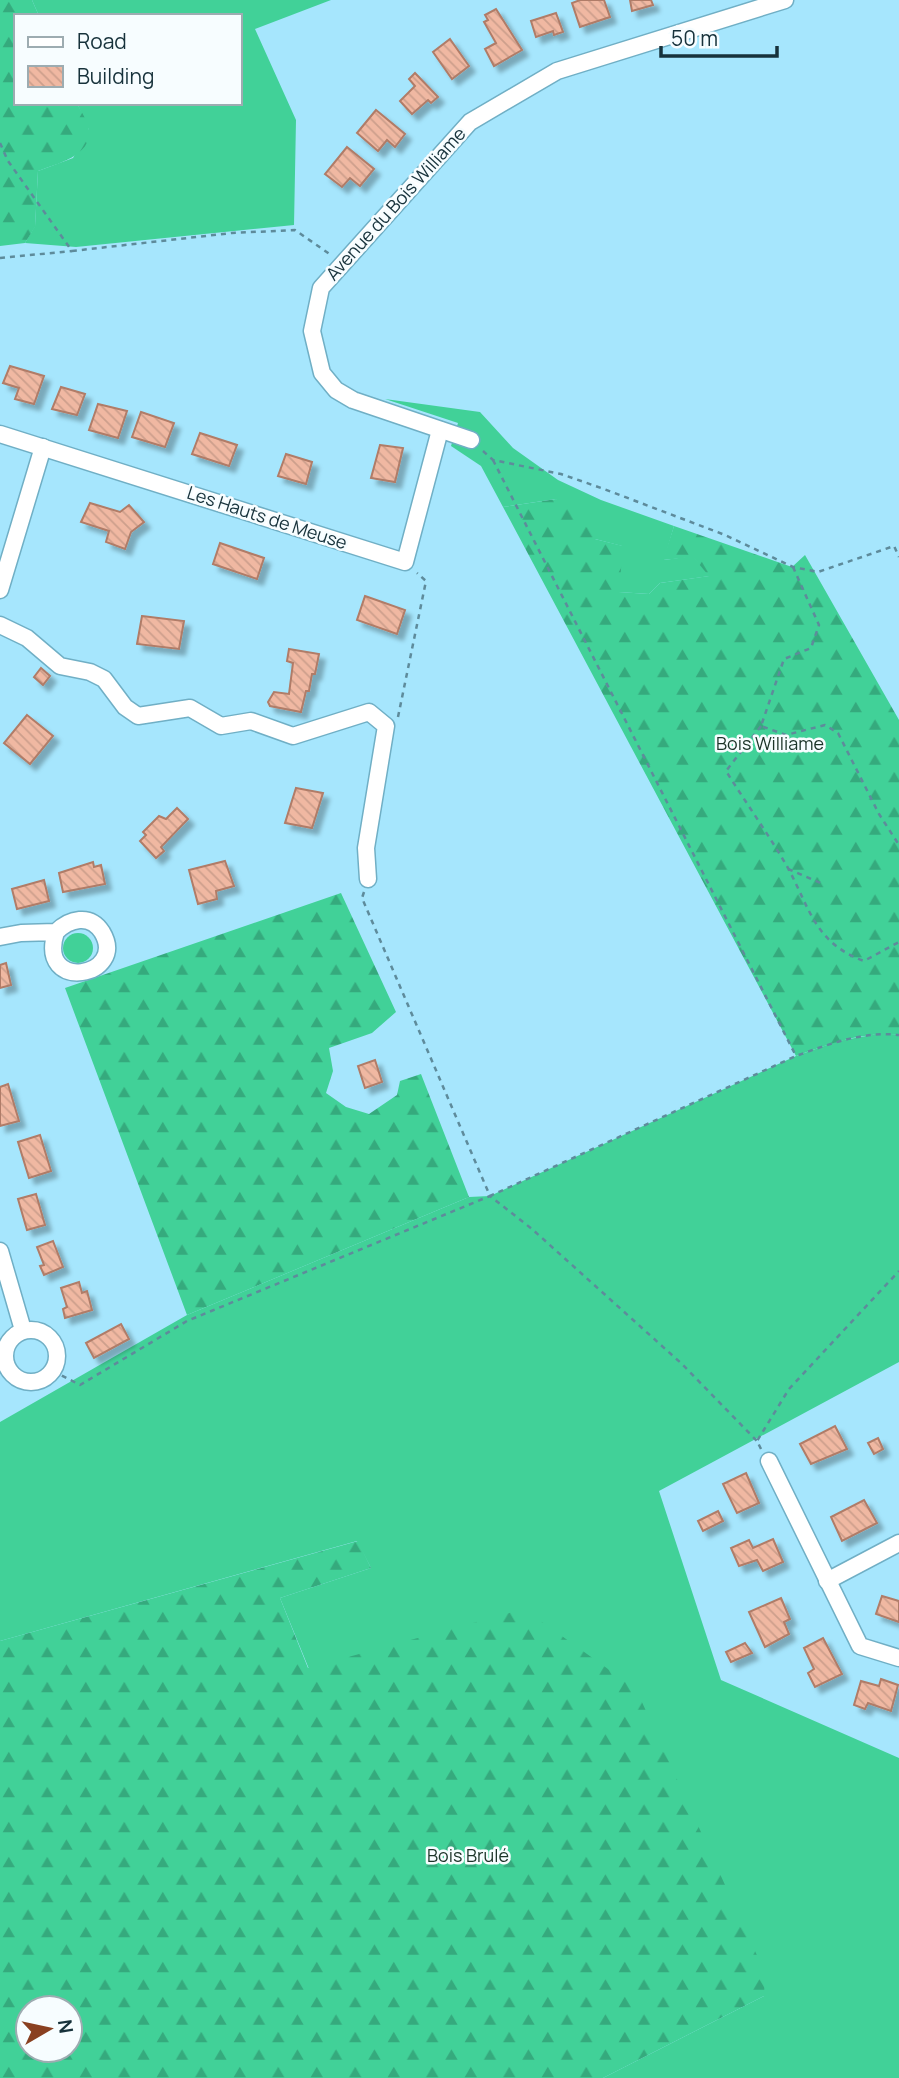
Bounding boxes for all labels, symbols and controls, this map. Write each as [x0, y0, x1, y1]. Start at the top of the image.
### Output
legend [14, 14, 242, 105]
scale bar [661, 14, 776, 58]
text: 50 m [671, 24, 718, 52]
text: Road [77, 27, 127, 55]
text: Building [77, 62, 154, 90]
street label: Avenue du Bois Williame [320, 122, 470, 285]
street label: Les Hauts de Meuse [184, 480, 350, 554]
park label: Bois Williame [716, 731, 824, 755]
park label: Bois Brulé [427, 1843, 509, 1867]
north arrow [14, 1994, 84, 2064]
text: N [52, 2018, 80, 2035]

